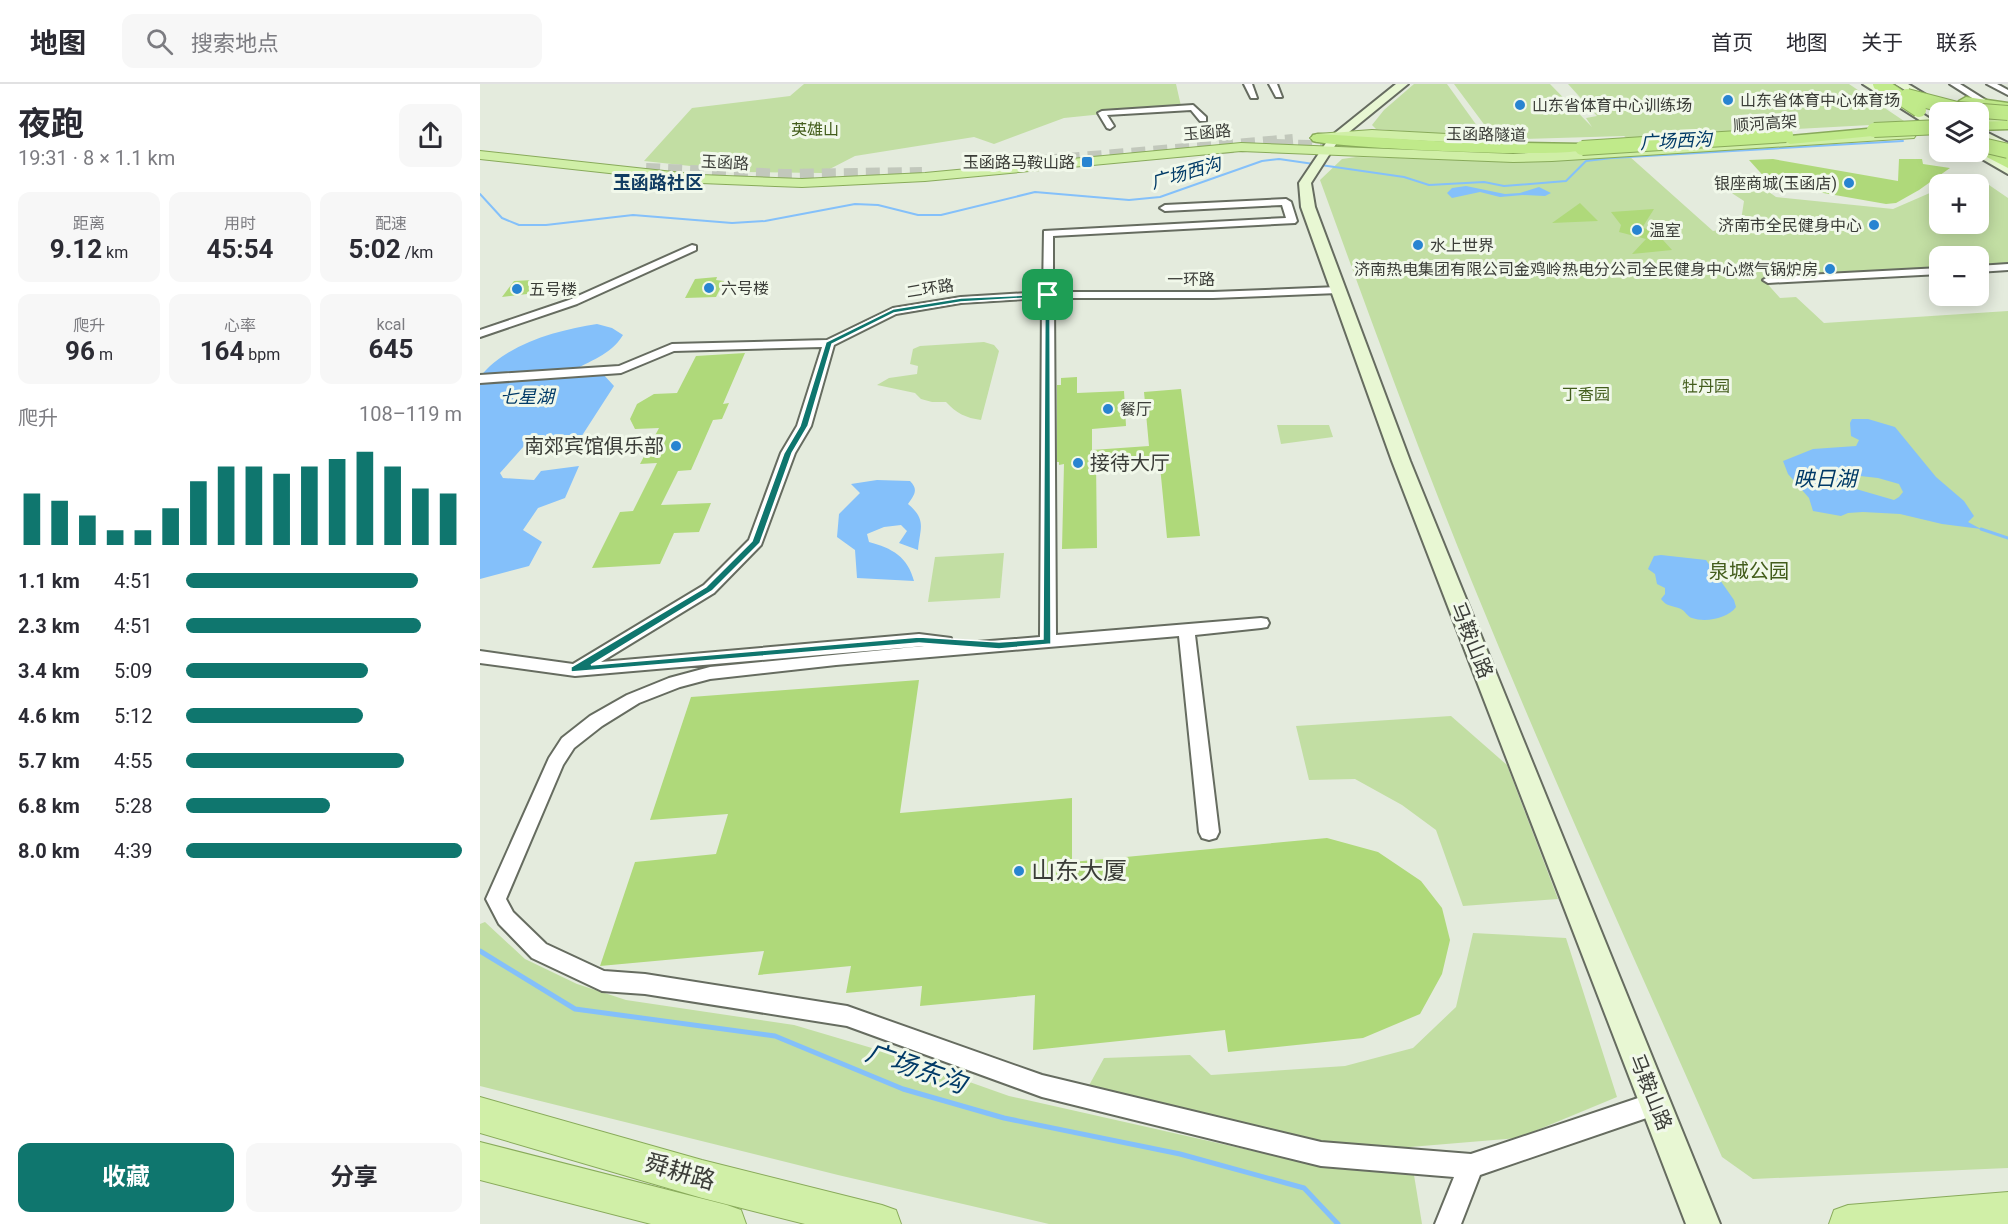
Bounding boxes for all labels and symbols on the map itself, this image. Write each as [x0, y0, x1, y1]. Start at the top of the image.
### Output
place label: 山东省体育中心体育场 [1740, 91, 1900, 110]
marker: 山东省体育中心体育场 [1721, 93, 1735, 107]
place label: 山东省体育中心训练场 [1532, 96, 1692, 115]
marker: 山东省体育中心训练场 [1513, 98, 1527, 112]
street label: 顺河高架 [1732, 112, 1798, 135]
park label: 英雄山 [791, 120, 839, 139]
street label: 玉函路 [1182, 121, 1232, 144]
street label: 玉函路隧道 [1446, 124, 1526, 145]
water label: 广场西沟 [1639, 128, 1714, 153]
street label: 玉函路 [701, 152, 749, 173]
water label: 广场西沟 [1148, 152, 1225, 193]
place label: 玉函路马鞍山路 [963, 153, 1075, 172]
marker: 玉函路马鞍山路 [1080, 155, 1094, 169]
district label: 玉函路社区 [613, 172, 703, 193]
place label: 银座商城(玉函店) [1714, 174, 1837, 193]
marker: 银座商城(玉函店) [1842, 176, 1856, 190]
place label: 济南市全民健身中心 [1718, 216, 1862, 235]
marker: 济南市全民健身中心 [1867, 218, 1881, 232]
place label: 温室 [1649, 221, 1681, 240]
marker: 温室 [1630, 223, 1644, 237]
place label: 水上世界 [1430, 236, 1494, 255]
marker: 水上世界 [1411, 238, 1425, 252]
place label: 济南热电集团有限公司金鸡岭热电分公司全民健身中心燃气锅炉房 [1354, 260, 1818, 279]
marker: 济南热电集团有限公司金鸡岭热电分公司全民健身中心燃气锅炉房 [1823, 262, 1837, 276]
pin [1022, 269, 1073, 320]
street label: 一环路 [1167, 270, 1215, 289]
street label: 二环路 [905, 275, 955, 302]
place label: 六号楼 [721, 279, 769, 298]
place label: 五号楼 [529, 280, 577, 299]
marker: 六号楼 [702, 281, 716, 295]
marker: 五号楼 [510, 282, 524, 296]
park label: 牡丹园 [1682, 377, 1730, 396]
park label: 丁香园 [1562, 385, 1610, 404]
water label: 七星湖 [500, 386, 557, 407]
place label: 餐厅 [1120, 400, 1152, 419]
marker: 餐厅 [1101, 402, 1115, 416]
place label: 南郊宾馆俱乐部 [524, 434, 664, 458]
marker: 南郊宾馆俱乐部 [669, 439, 683, 453]
place label: 接待大厅 [1090, 451, 1170, 475]
marker: 接待大厅 [1071, 456, 1085, 470]
water label: 映日湖 [1794, 467, 1859, 491]
park label: 泉城公园 [1709, 559, 1789, 583]
street label: 马鞍山路 [1446, 598, 1498, 682]
place label: 山东大厦 [1031, 857, 1127, 885]
marker: 山东大厦 [1012, 864, 1026, 878]
water label: 广场东沟 [862, 1037, 973, 1100]
street label: 马鞍山路 [1625, 1050, 1677, 1134]
street label: 舜耕路 [642, 1149, 718, 1195]

